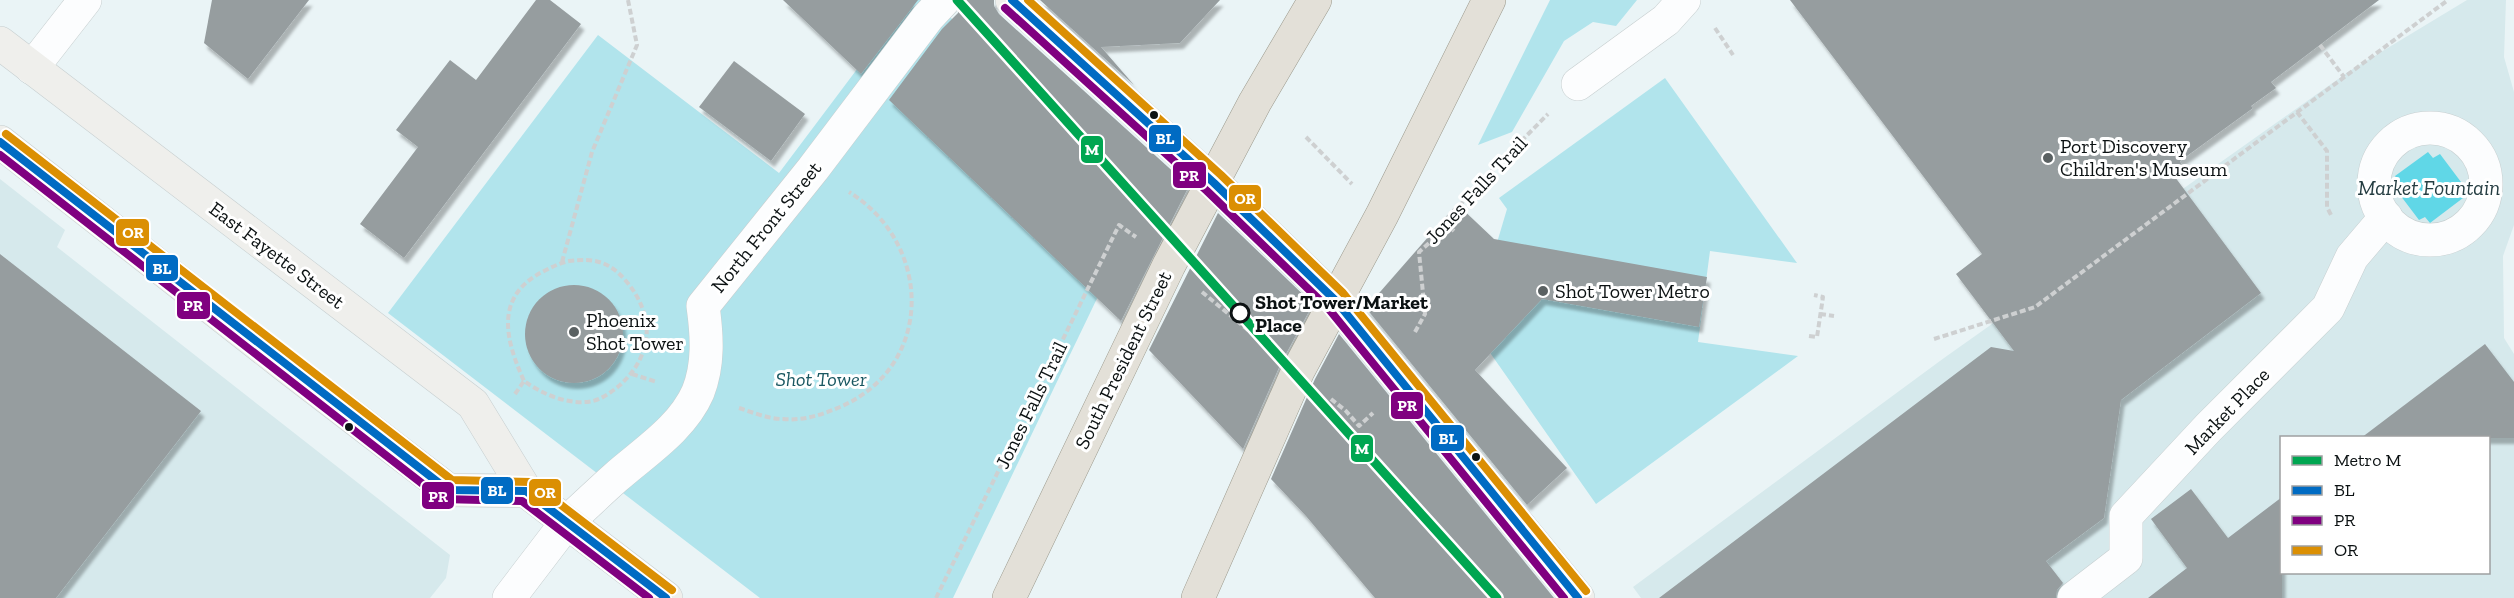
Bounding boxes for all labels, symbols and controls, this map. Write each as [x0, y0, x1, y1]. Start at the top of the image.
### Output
unlabelled marker [1148, 109, 1160, 121]
line badge: BL [1148, 124, 1182, 153]
text: BL [1156, 129, 1175, 148]
street label: Jones Falls Trail [1420, 131, 1532, 249]
place label: Port Discovery Children's Museum [2060, 134, 2228, 181]
line badge: M [1080, 135, 1104, 164]
text: M [1085, 140, 1099, 159]
marker: Port Discovery Children's Museum [2041, 151, 2055, 165]
street label: North Front Street [706, 156, 827, 297]
line badge: PR [1172, 161, 1207, 189]
text: PR [1179, 166, 1200, 185]
water label: Market Fountain [2358, 175, 2500, 200]
line badge: OR [1228, 184, 1262, 212]
text: OR [1234, 189, 1256, 208]
street label: East Fayette Street [205, 196, 350, 314]
line badge: OR [115, 218, 150, 247]
text: OR [122, 223, 144, 242]
line badge: BL [145, 254, 179, 282]
text: BL [153, 259, 172, 278]
street label: South President Street [1069, 266, 1177, 453]
place label: Shot Tower Metro [1555, 279, 1710, 303]
marker: Shot Tower Metro [1536, 284, 1550, 298]
place label: Shot Tower/Market Place [1255, 290, 1429, 337]
line badge: PR [176, 291, 211, 320]
text: PR [183, 296, 204, 315]
marker: Shot Tower/Market Place [1230, 303, 1250, 323]
place label: Phoenix Shot Tower [586, 308, 684, 355]
marker: Phoenix Shot Tower [567, 325, 581, 339]
street label: Jones Falls Trail [990, 338, 1072, 472]
street label: Market Place [2179, 362, 2275, 460]
park label: Shot Tower [775, 367, 867, 391]
line badge: PR [1390, 391, 1424, 420]
text: PR [1397, 396, 1418, 415]
unlabelled marker [343, 421, 355, 433]
line badge: BL [1430, 424, 1465, 452]
text: BL [1439, 429, 1458, 448]
line badge: M [1350, 434, 1374, 463]
legend [2280, 436, 2490, 574]
text: M [1355, 439, 1369, 458]
text: Metro M [2334, 449, 2401, 471]
unlabelled marker [1470, 451, 1482, 463]
line badge: BL [480, 476, 514, 505]
line badge: OR [528, 478, 562, 507]
text: BL [2334, 479, 2355, 501]
line badge: PR [421, 481, 455, 510]
text: BL [488, 481, 507, 500]
text: OR [534, 483, 556, 502]
text: PR [428, 487, 449, 506]
text: PR [2334, 509, 2355, 531]
text: OR [2334, 539, 2358, 561]

